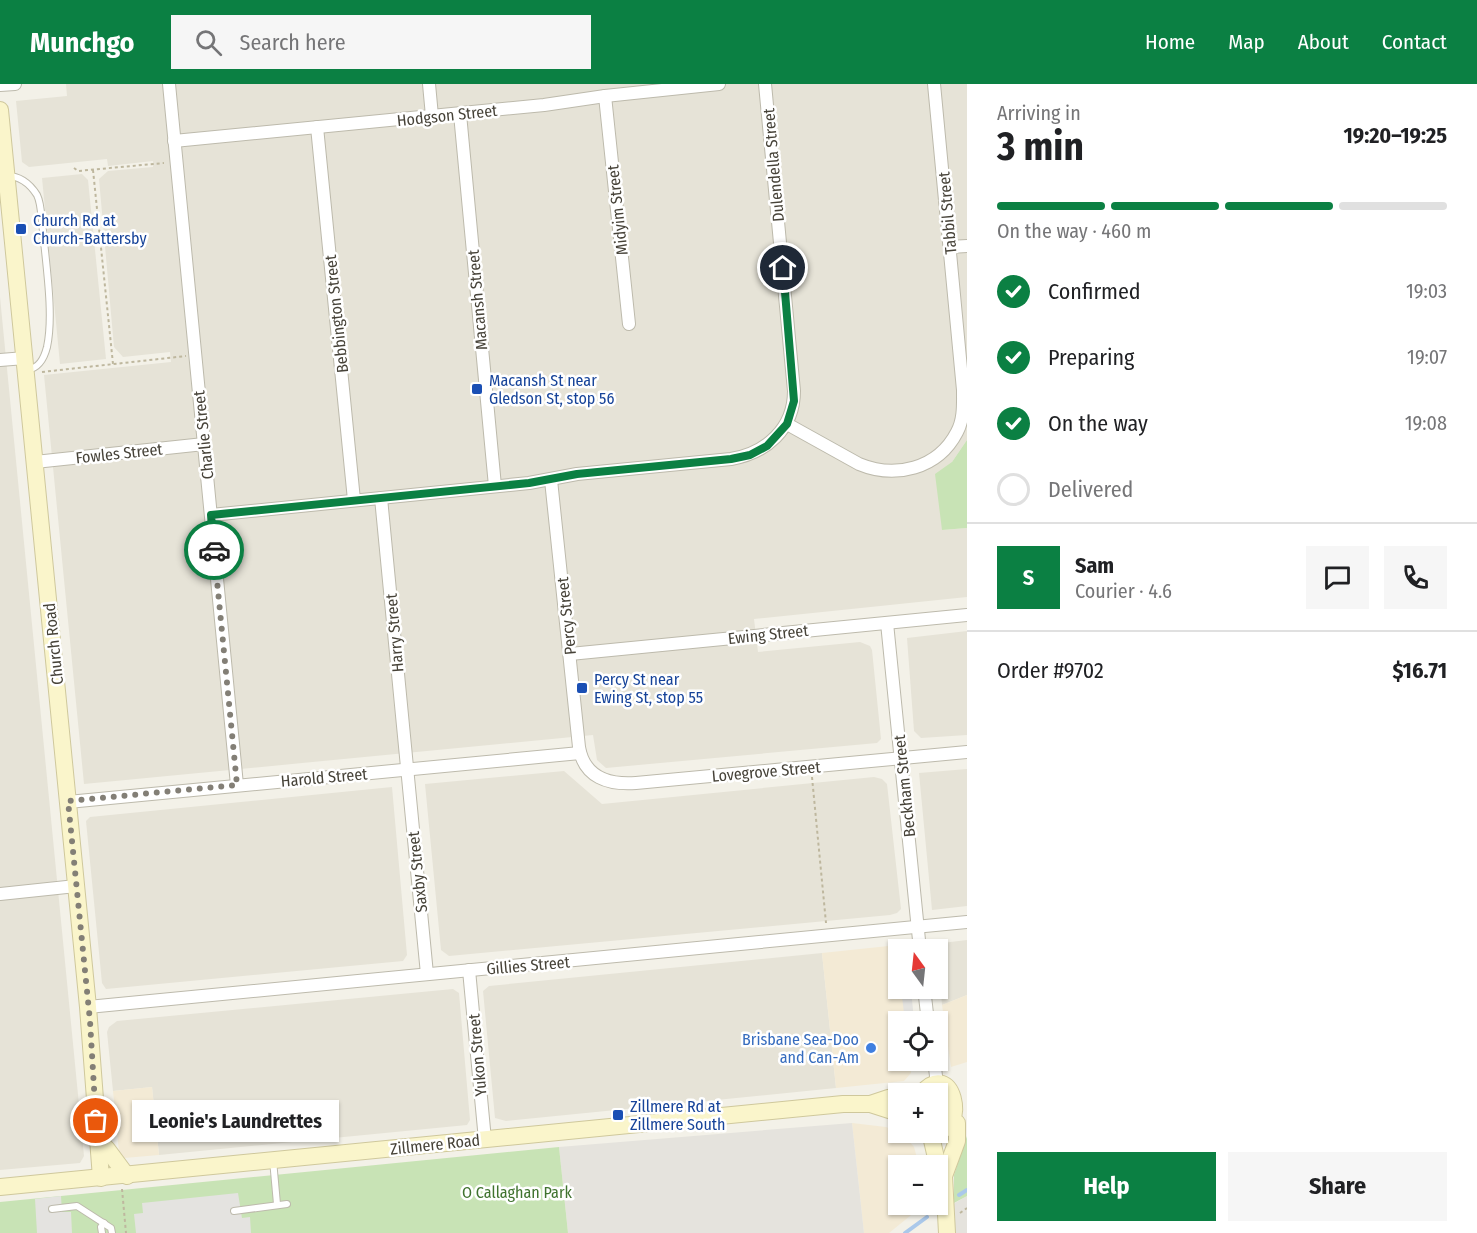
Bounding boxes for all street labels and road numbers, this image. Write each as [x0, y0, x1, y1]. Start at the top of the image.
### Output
street label: Hodgson Street [396, 101, 499, 130]
street label: Dulendella Street [759, 107, 788, 223]
street label: Midyim Street [603, 163, 632, 256]
street label: Tabbil Street [934, 170, 961, 255]
street label: Macansh Street [464, 248, 491, 351]
street label: Bebbington Street [321, 253, 352, 374]
street label: Charlie Street [189, 389, 218, 480]
street label: Fowles Street [75, 439, 164, 468]
street label: Percy Street [553, 575, 580, 656]
street label: Harry Street [382, 592, 407, 673]
street label: Church Road [40, 602, 67, 686]
street label: Ewing Street [727, 621, 810, 648]
street label: Beckham Street [890, 733, 919, 838]
street label: Lovegrove Street [711, 757, 822, 786]
street label: Harold Street [280, 764, 369, 791]
street label: Saxby Street [404, 830, 431, 913]
street label: Gillies Street [486, 952, 571, 979]
street label: Yukon Street [464, 1012, 491, 1097]
street label: Zillmere Road [389, 1130, 481, 1159]

